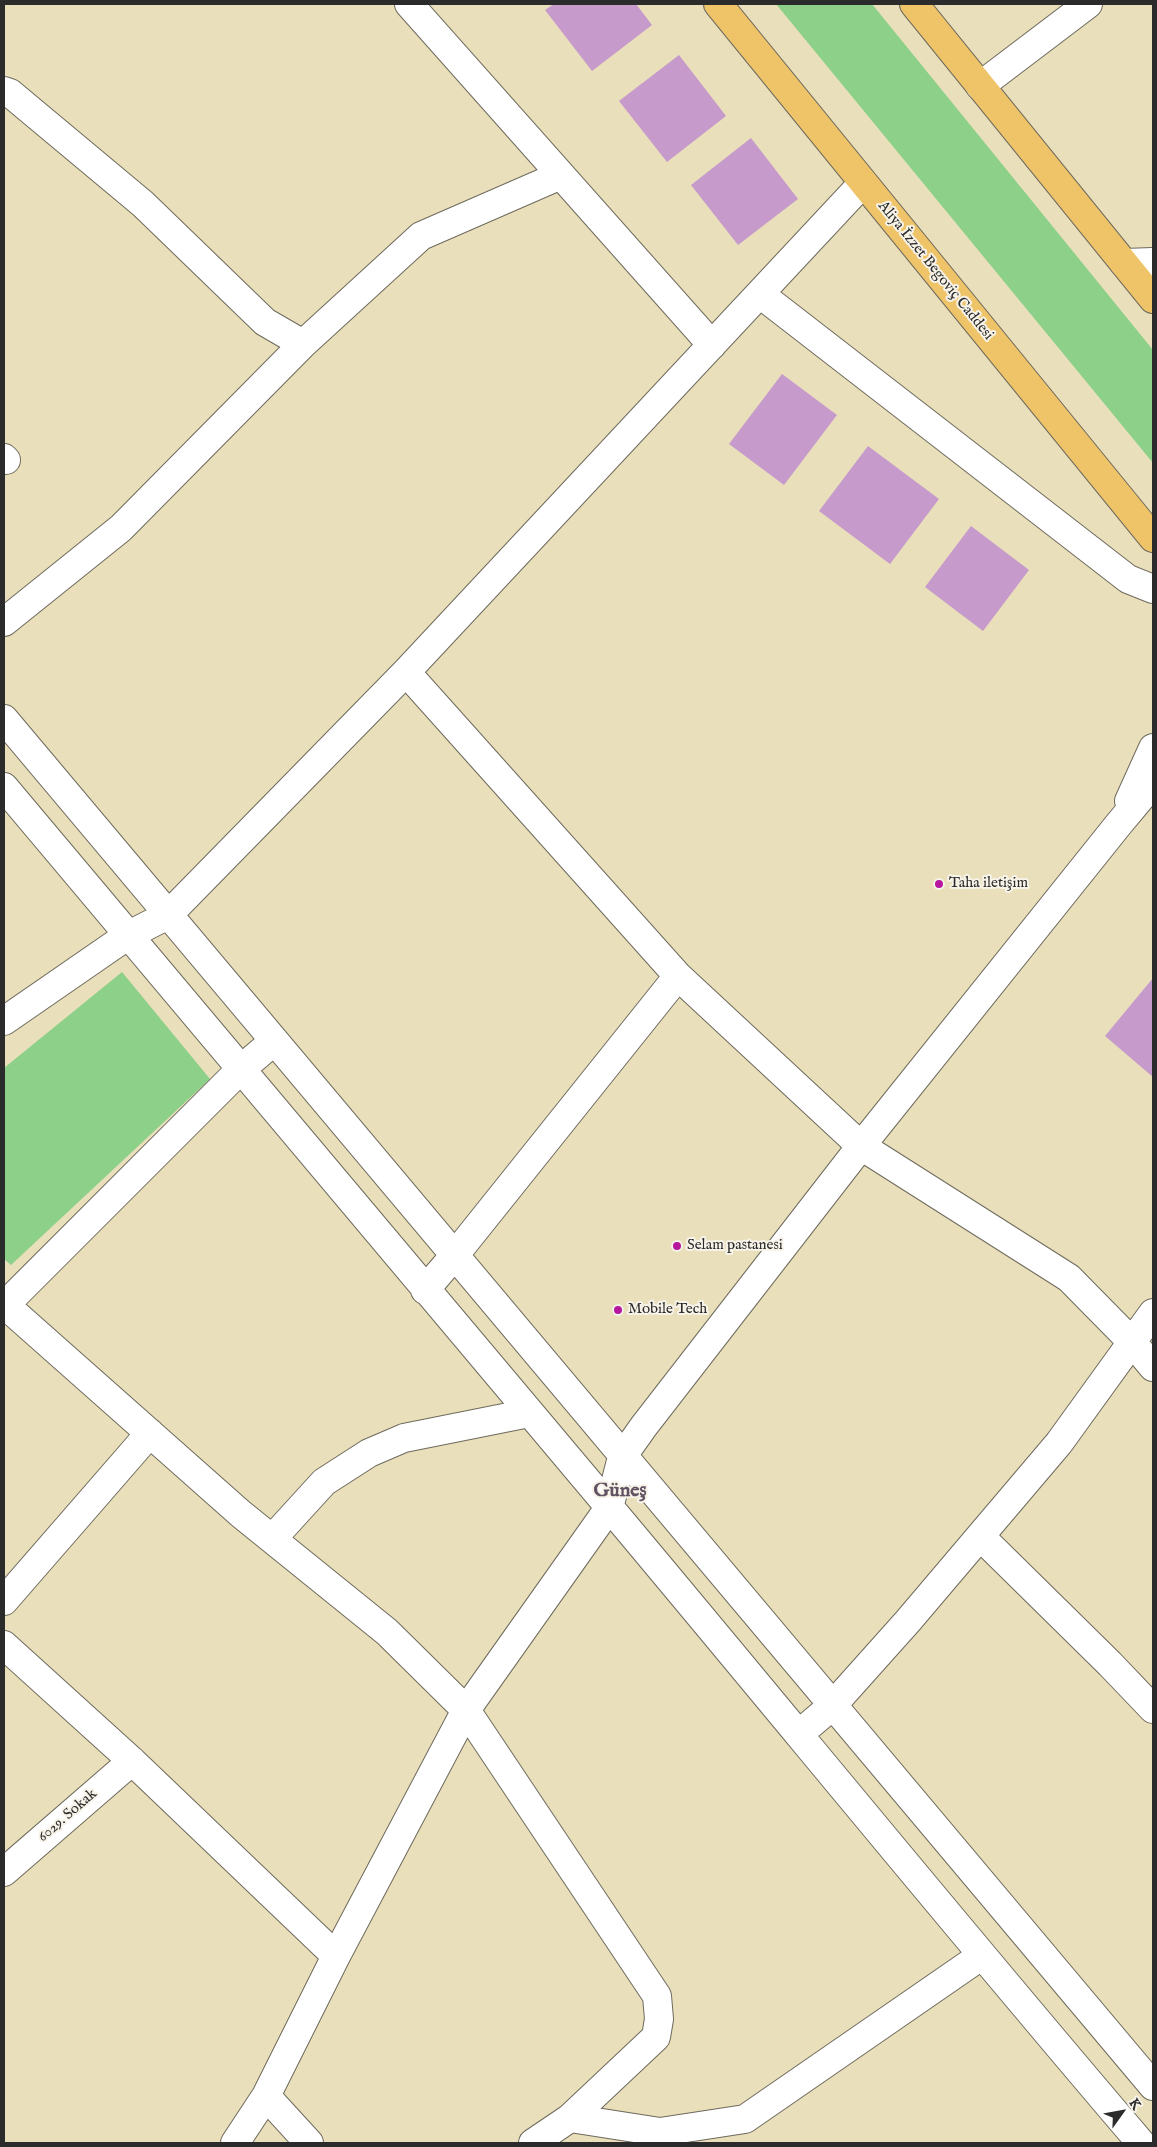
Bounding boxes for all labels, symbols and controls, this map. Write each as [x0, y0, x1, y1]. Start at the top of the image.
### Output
street label: Aliya İzzet Begoviç Caddesi [873, 198, 997, 344]
place label: Taha iletişim [949, 875, 1028, 893]
marker: Taha iletişim [933, 878, 945, 890]
place label: Selam pastanesi [687, 1237, 783, 1255]
marker: Selam pastanesi [671, 1240, 683, 1252]
place label: Mobile Tech [628, 1301, 707, 1319]
marker: Mobile Tech [612, 1304, 624, 1316]
district label: Güneş [593, 1480, 647, 1504]
street label: 6029. Sokak [35, 1786, 101, 1846]
north arrow [1097, 2087, 1147, 2137]
text: K [1124, 2095, 1145, 2113]

